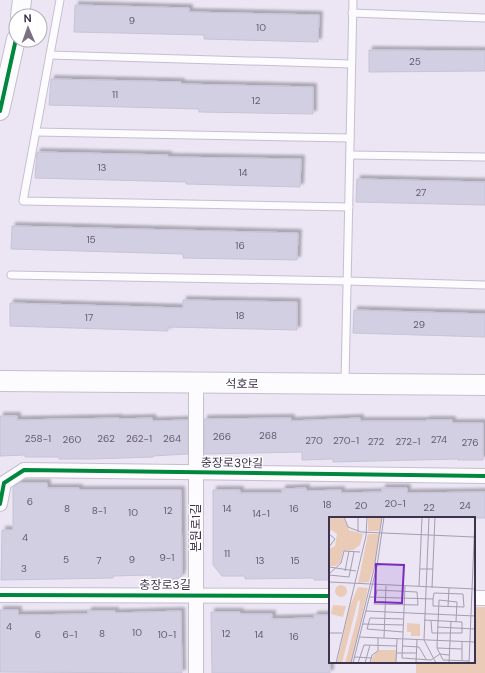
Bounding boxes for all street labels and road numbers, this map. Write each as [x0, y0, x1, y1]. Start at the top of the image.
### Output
street label: 석호로 [225, 376, 259, 392]
street label: 충장로3안길 [201, 454, 263, 472]
street label: 본원로1길 [188, 504, 204, 552]
street label: 충장로3길 [139, 577, 191, 593]

